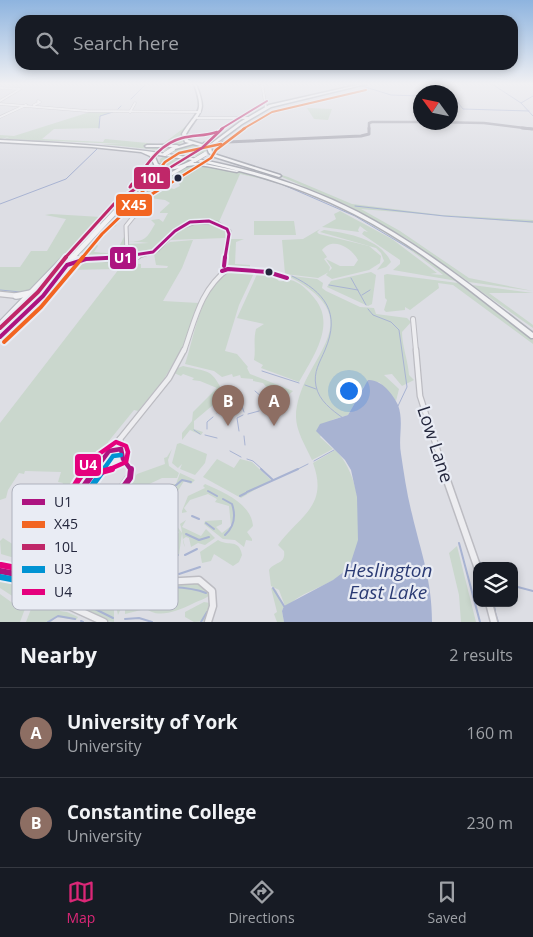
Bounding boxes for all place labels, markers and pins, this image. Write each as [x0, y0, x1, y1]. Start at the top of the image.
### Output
unlabelled marker [173, 173, 183, 183]
unlabelled marker [264, 267, 274, 277]
pin: B [212, 385, 244, 426]
pin: A [258, 385, 290, 426]

